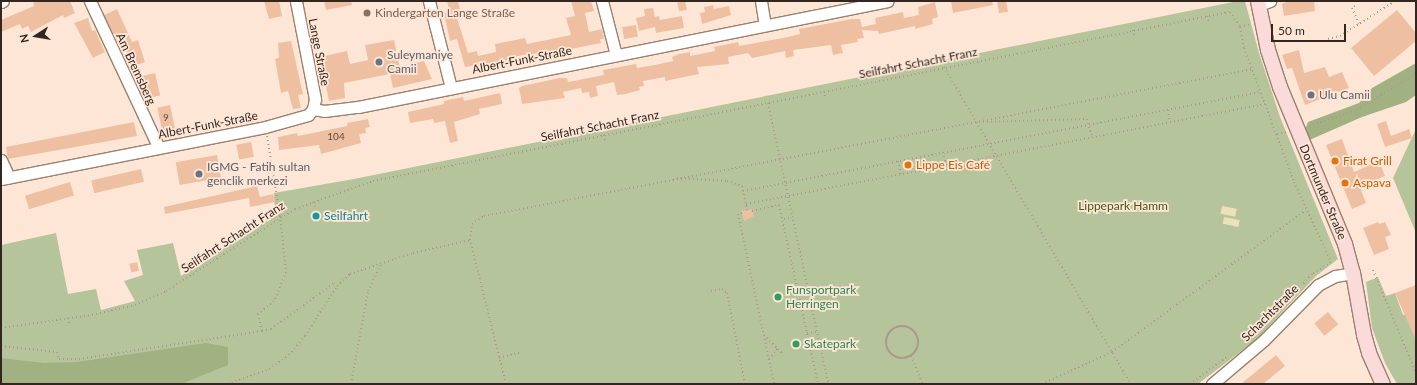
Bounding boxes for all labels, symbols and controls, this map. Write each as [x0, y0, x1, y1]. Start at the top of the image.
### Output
place label: Kindergarten Lange Straße [375, 6, 515, 20]
marker: Kindergarten Lange Straße [362, 8, 372, 18]
north arrow [16, 16, 56, 56]
scale bar [1273, 16, 1348, 42]
street label: Lange Straße [305, 17, 333, 87]
text: 50 m [1278, 23, 1305, 38]
street label: Am Bremsberg [113, 31, 159, 107]
text: N [17, 33, 31, 44]
street label: Albert-Funk-Straße [471, 43, 573, 77]
street label: Seilfahrt Schacht Franz [858, 44, 978, 82]
place label: Suleymaniye Camii [387, 48, 453, 76]
marker: Suleymaniye Camii [374, 57, 384, 67]
place label: Ulu Camii [1319, 88, 1370, 102]
marker: Ulu Camii [1306, 90, 1316, 100]
street label: Seilfahrt Schacht Franz [540, 107, 660, 145]
street label: Albert-Funk-Straße [157, 108, 259, 142]
house number: 9 [163, 112, 169, 124]
house number: 104 [327, 131, 345, 143]
street label: Dortmunder Straße [1296, 142, 1350, 242]
place label: Firat Grill [1343, 154, 1392, 168]
marker: Firat Grill [1330, 156, 1340, 166]
place label: Lippe Eis Café [916, 158, 990, 172]
place label: IGMG - Fatih sultan genclik merkezi [207, 160, 310, 188]
marker: Lippe Eis Café [903, 160, 913, 170]
marker: IGMG - Fatih sultan genclik merkezi [194, 169, 204, 179]
place label: Aspava [1353, 176, 1391, 190]
marker: Aspava [1340, 178, 1350, 188]
street label: Seilfahrt Schacht Franz [179, 198, 287, 276]
park label: Lippepark Hamm [1078, 199, 1168, 213]
place label: Seilfahrt [324, 209, 368, 223]
marker: Seilfahrt [311, 211, 321, 221]
street label: Schachtstraße [1239, 282, 1301, 344]
place label: Funsportpark Herringen [786, 283, 856, 311]
marker: Funsportpark Herringen [773, 292, 783, 302]
place label: Skatepark [804, 337, 856, 351]
marker: Skatepark [791, 339, 801, 349]

